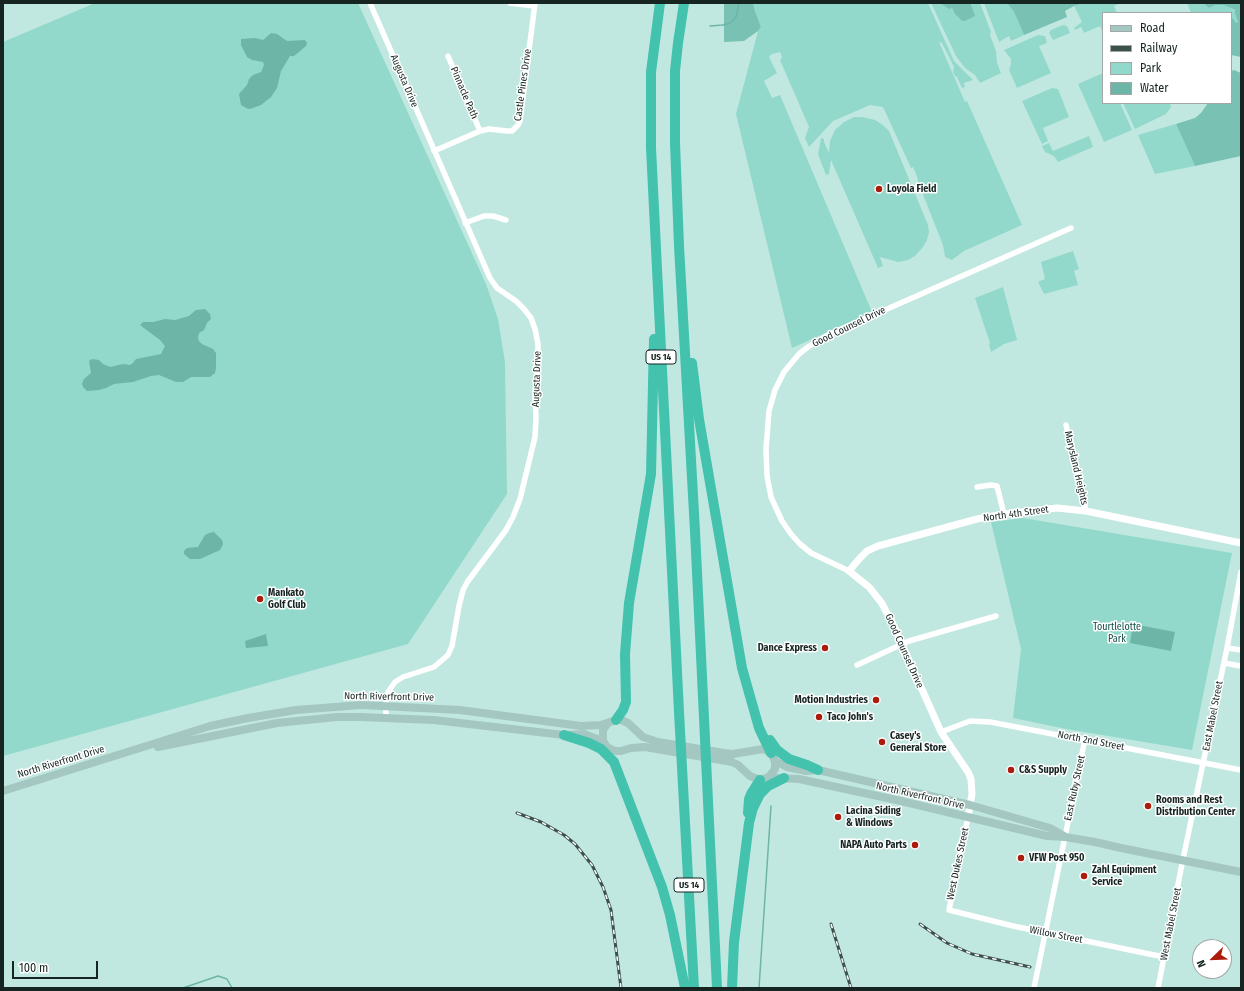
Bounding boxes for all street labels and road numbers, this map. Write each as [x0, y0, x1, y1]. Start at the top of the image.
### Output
street label: Castle Pines Drive [512, 48, 534, 122]
street label: Augusta Drive [387, 53, 421, 109]
street label: Pinnacle Path [448, 65, 480, 121]
street label: Good Counsel Drive [810, 304, 888, 350]
road number: US 14 [646, 350, 676, 364]
street label: Augusta Drive [530, 351, 544, 407]
street label: Marysland Heights [1062, 430, 1090, 506]
street label: North 4th Street [982, 503, 1050, 525]
street label: Good Counsel Drive [882, 612, 926, 690]
street label: East Mabel Street [1200, 680, 1226, 752]
street label: North Riverfront Drive [344, 690, 434, 704]
street label: North 2nd Street [1057, 729, 1125, 753]
street label: North Riverfront Drive [16, 743, 106, 781]
street label: East Ruby Street [1062, 754, 1088, 822]
street label: North Riverfront Drive [875, 780, 965, 812]
street label: West Dukes Street [944, 827, 972, 901]
road number: US 14 [674, 878, 704, 892]
street label: West Mabel Street [1158, 887, 1184, 961]
street label: Willow Street [1028, 924, 1084, 946]

